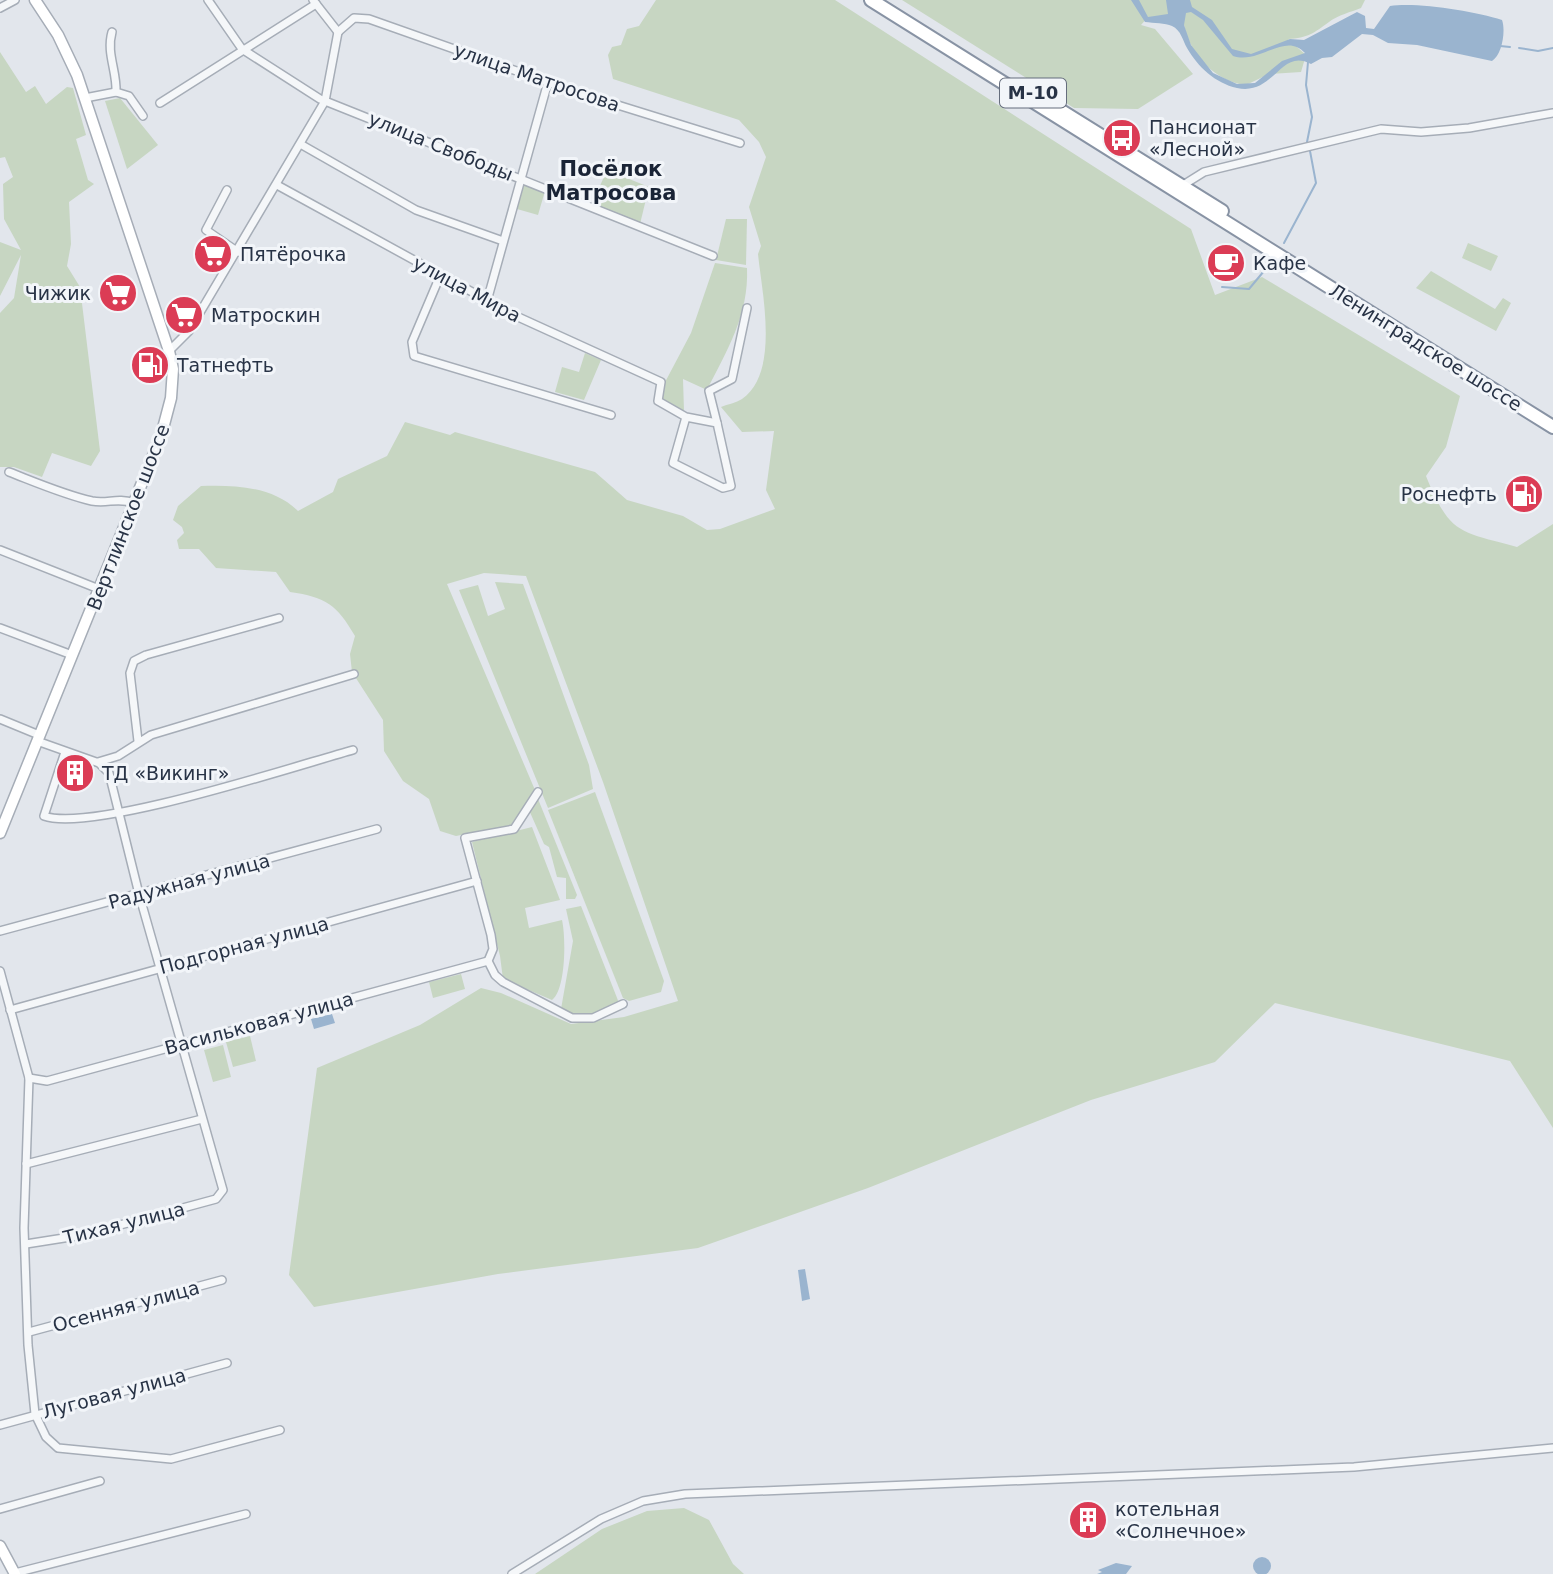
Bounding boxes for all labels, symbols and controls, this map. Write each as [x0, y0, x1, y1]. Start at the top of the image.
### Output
street label: улица Матросова [451, 38, 623, 116]
road number: М-10 [1000, 78, 1066, 108]
street label: улица Свободы [366, 107, 516, 185]
place label: Пансионат «Лесной» [1149, 116, 1257, 160]
bus stop icon: Пансионат «Лесной» [1101, 117, 1143, 159]
district label: Посёлок Матросова [545, 157, 677, 205]
supermarket icon: Пятёрочка [192, 233, 234, 275]
cafe icon: Кафе [1205, 242, 1247, 284]
place label: Пятёрочка [240, 243, 347, 265]
street label: улица Мира [409, 251, 525, 327]
place label: Кафе [1253, 252, 1306, 274]
supermarket icon: Чижик [97, 272, 139, 314]
street label: Ленинградское шоссе [1326, 279, 1526, 415]
place label: Чижик [25, 282, 91, 304]
supermarket icon: Матроскин [163, 294, 205, 336]
place label: Матроскин [211, 304, 320, 326]
fuel station icon: Татнефть [129, 344, 171, 386]
place label: Татнефть [176, 354, 274, 376]
street label: Вертлинское шоссе [82, 421, 174, 613]
fuel station icon: Роснефть [1503, 473, 1545, 515]
place label: Роснефть [1401, 483, 1497, 505]
building icon: ТД «Викинг» [54, 752, 96, 794]
place label: ТД «Викинг» [101, 762, 229, 784]
street label: Радужная улица [106, 849, 272, 913]
street label: Подгорная улица [157, 912, 331, 978]
street label: Васильковая улица [162, 987, 356, 1059]
street label: Тихая улица [60, 1197, 187, 1249]
street label: Осенняя улица [50, 1276, 202, 1336]
street label: Луговая улица [40, 1363, 188, 1423]
place label: котельная «Солнечное» [1115, 1498, 1246, 1542]
building icon: котельная «Солнечное» [1067, 1499, 1109, 1541]

